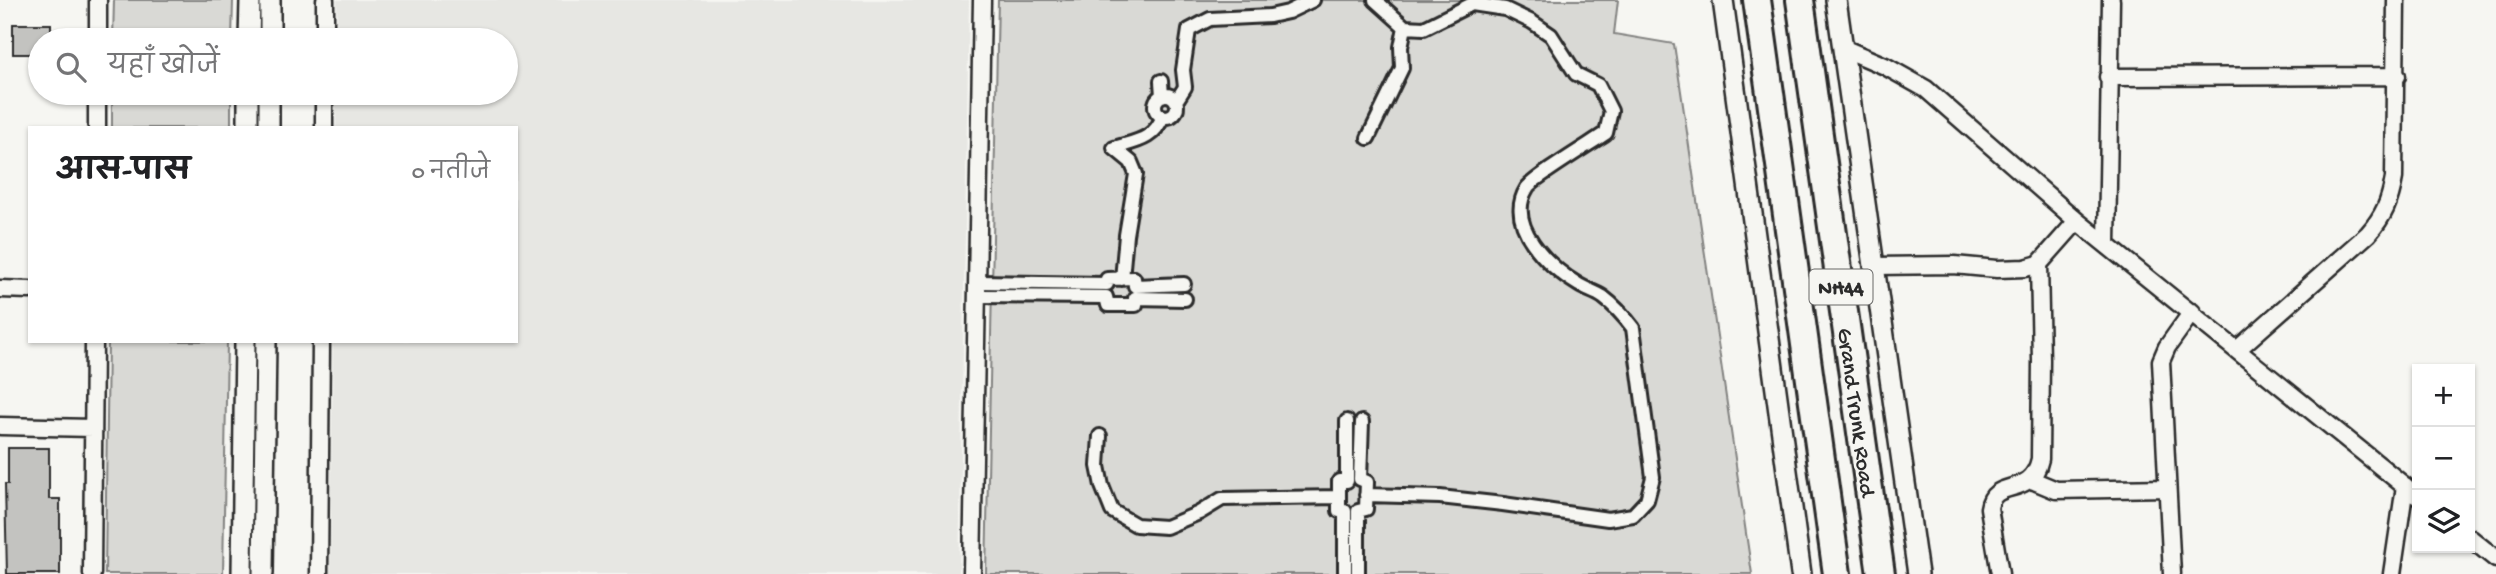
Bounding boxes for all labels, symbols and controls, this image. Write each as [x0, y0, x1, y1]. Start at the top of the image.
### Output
search box [28, 28, 518, 105]
icon: search [52, 48, 90, 86]
text: यहाँ खोजें [108, 53, 219, 84]
text: आस-पास [56, 156, 190, 191]
text: 0 नतीजे [412, 160, 490, 187]
road number: NH44 [1810, 270, 1872, 304]
street label: Grand Trunk Road [1829, 326, 1880, 500]
map controls [2412, 364, 2475, 553]
button: + [2412, 364, 2475, 427]
button: − [2412, 427, 2475, 490]
button: layers [2412, 490, 2475, 553]

